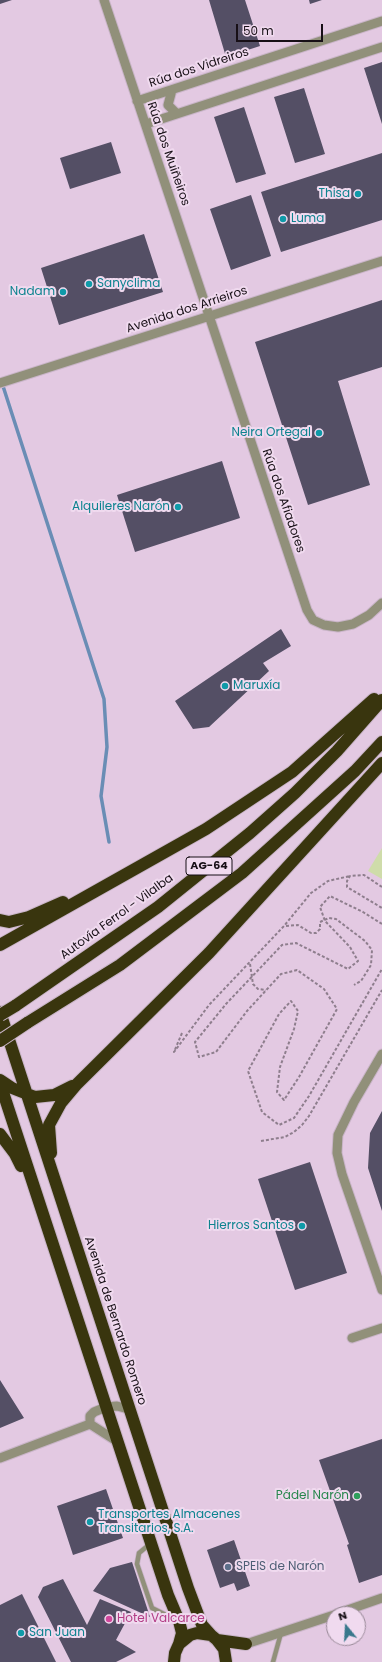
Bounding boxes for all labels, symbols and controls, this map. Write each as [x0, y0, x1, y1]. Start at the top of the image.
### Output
scale bar [238, 16, 325, 42]
text: 50 m [243, 22, 274, 39]
street label: Rúa dos Vidreiros [147, 45, 251, 91]
street label: Rúa dos Muiñeiros [143, 100, 193, 208]
place label: Thisa [319, 187, 350, 201]
marker: Thisa [353, 189, 363, 199]
place label: Luma [291, 212, 324, 226]
marker: Luma [278, 214, 288, 224]
place label: Sanyclima [97, 277, 160, 291]
marker: Sanyclima [84, 279, 94, 289]
street label: Avenida dos Arrieiros [125, 284, 249, 336]
place label: Nadam [10, 285, 55, 299]
marker: Nadam [58, 287, 68, 297]
place label: Neira Ortegal [231, 426, 311, 440]
marker: Neira Ortegal [314, 428, 324, 438]
street label: Rúa dos Afiadores [259, 447, 307, 555]
place label: Alquileres Narón [72, 500, 170, 514]
marker: Alquileres Narón [173, 502, 183, 512]
place label: Maruxía [233, 679, 280, 693]
marker: Maruxía [220, 681, 230, 691]
road number: AG-64 [186, 857, 232, 875]
street label: Autovía Ferrol - Vilalba [58, 871, 176, 963]
place label: Hierros Santos [208, 1219, 294, 1233]
marker: Hierros Santos [297, 1221, 307, 1231]
street label: Avenida de Bernardo Romero [81, 1235, 149, 1407]
place label: Pádel Narón [276, 1489, 349, 1503]
marker: Pádel Narón [352, 1491, 362, 1501]
place label: Transportes Almacenes Transitarios, S.A. [98, 1508, 240, 1536]
marker: Transportes Almacenes Transitarios, S.A. [85, 1517, 95, 1527]
place label: SPEIS de Narón [236, 1560, 324, 1574]
marker: SPEIS de Narón [223, 1562, 233, 1572]
north arrow [326, 1606, 366, 1646]
text: N [336, 1607, 349, 1624]
place label: Hotel Valcarce [117, 1612, 205, 1626]
marker: Hotel Valcarce [104, 1614, 114, 1624]
place label: San Juan [29, 1626, 85, 1640]
marker: San Juan [16, 1628, 26, 1638]

